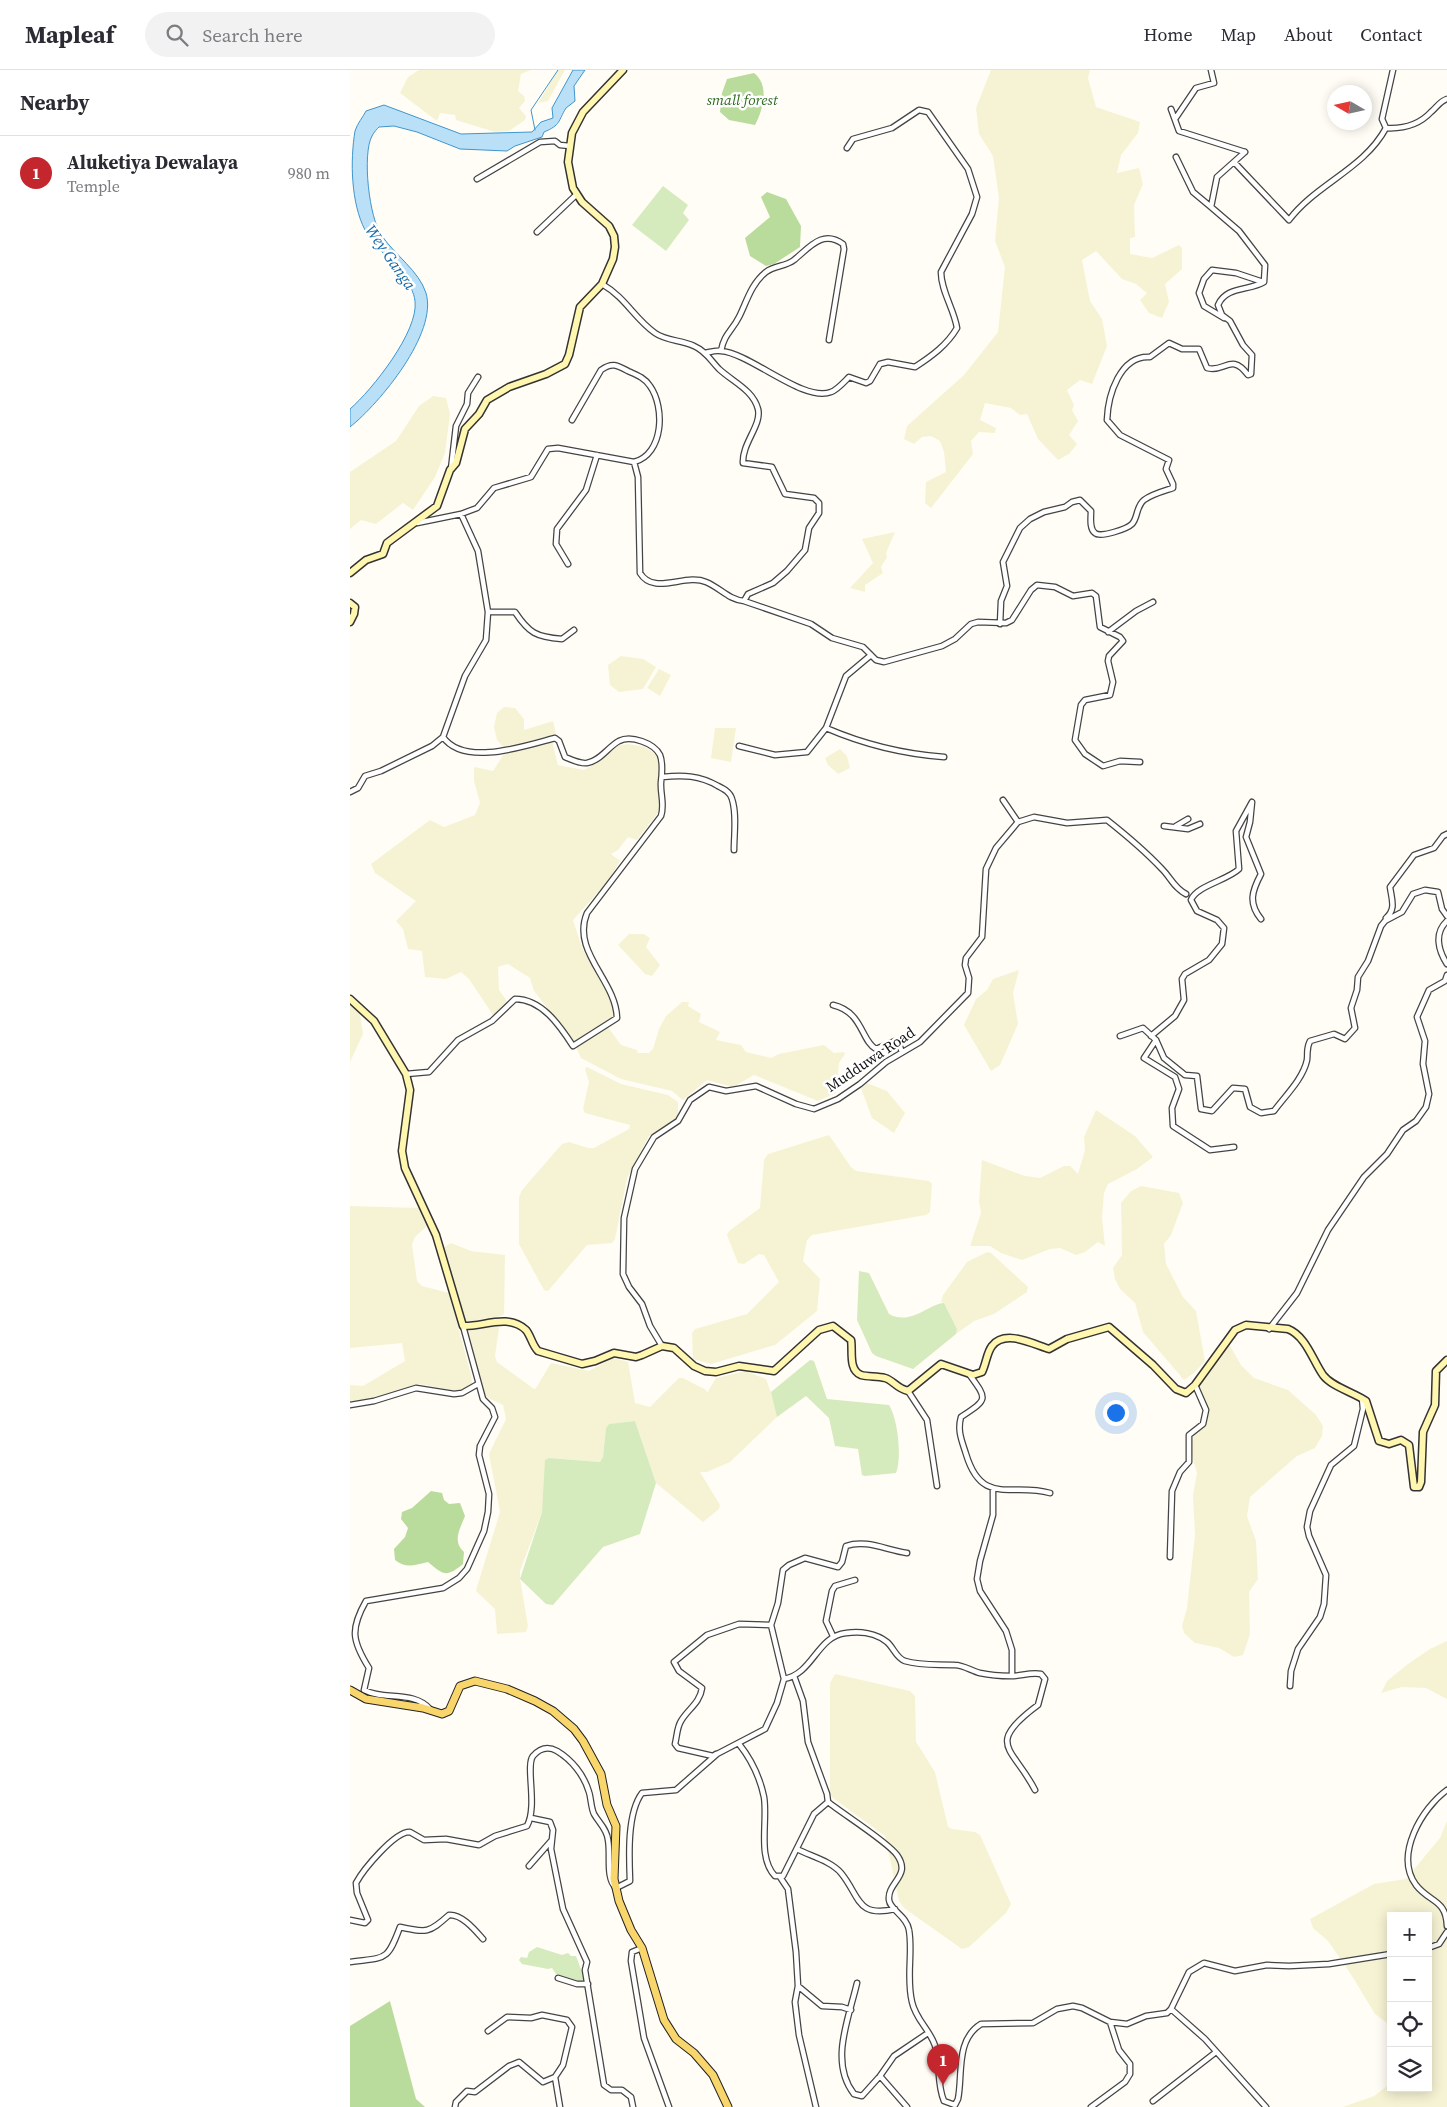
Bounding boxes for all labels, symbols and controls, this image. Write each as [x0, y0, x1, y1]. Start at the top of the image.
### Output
search box [145, 12, 495, 57]
text: Mapleaf [25, 18, 115, 51]
icon: search [163, 21, 191, 49]
text: Search here [203, 22, 303, 48]
text: Home [1144, 22, 1193, 47]
text: Map [1221, 22, 1256, 47]
text: About [1284, 22, 1332, 47]
text: Contact [1360, 22, 1422, 47]
north arrow [1327, 85, 1372, 130]
text: Nearby [20, 88, 90, 117]
park label: small forest [706, 89, 779, 110]
text: Aluketiya Dewalaya [67, 149, 238, 175]
text: 1 [32, 162, 40, 184]
text: 980 m [288, 162, 330, 184]
text: Temple [67, 175, 120, 197]
water label: Wey Ganga [360, 220, 422, 295]
street label: Mudduwa Road [821, 1021, 919, 1097]
your location [1103, 1400, 1129, 1426]
map controls [1387, 1912, 1432, 2092]
button: + [1387, 1912, 1432, 1957]
button: − [1387, 1957, 1432, 2002]
button: locate [1387, 2002, 1432, 2047]
pin: 1 [927, 2044, 959, 2085]
button: layers [1387, 2047, 1432, 2092]

